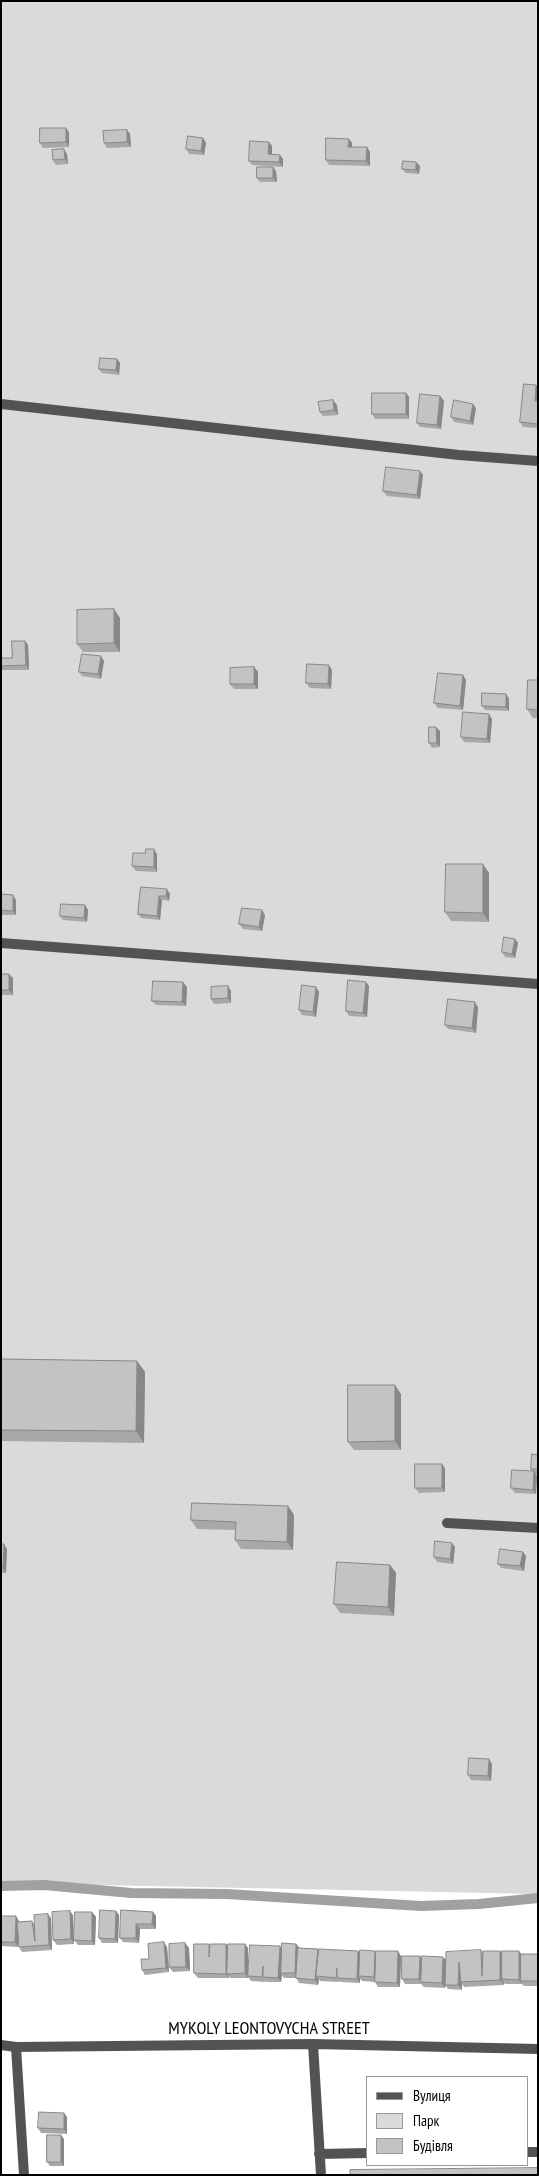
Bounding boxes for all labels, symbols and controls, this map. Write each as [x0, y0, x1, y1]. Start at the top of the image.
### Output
street label: MYKOLY LEONTOVYCHA STREET [168, 2018, 370, 2040]
legend [366, 2076, 529, 2166]
text: Вулиця [413, 2086, 451, 2105]
text: Парк [413, 2111, 439, 2130]
text: Будівля [413, 2136, 453, 2155]

